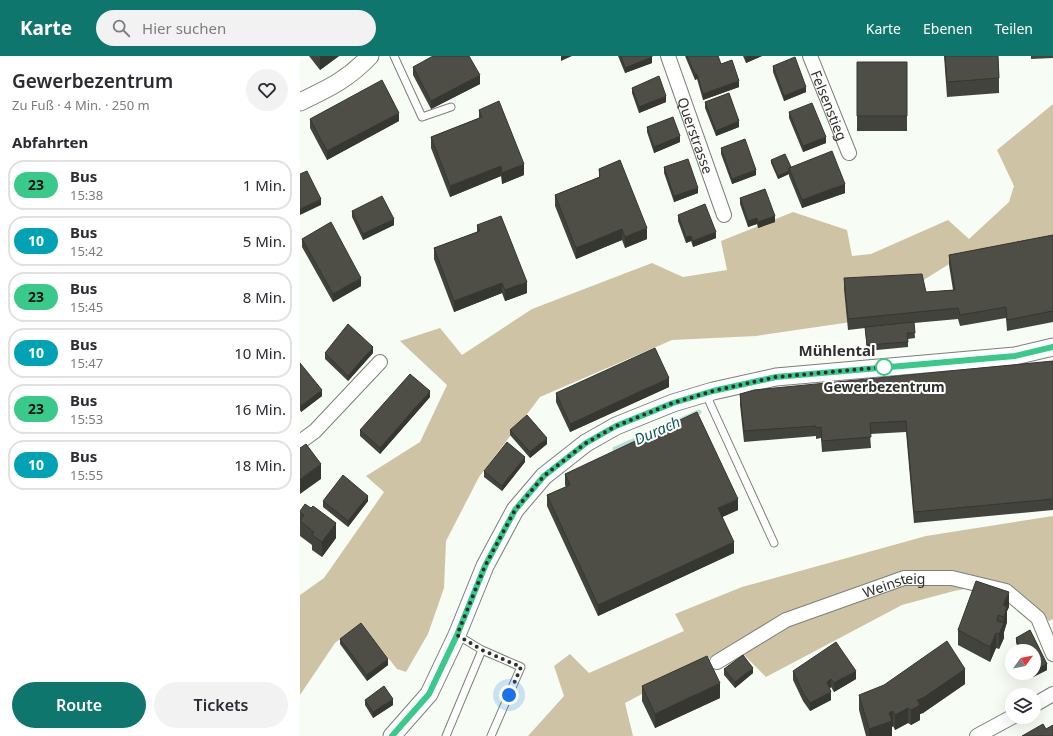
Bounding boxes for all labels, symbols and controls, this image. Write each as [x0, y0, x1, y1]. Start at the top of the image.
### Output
search box [96, 10, 376, 46]
text: Karte [20, 15, 72, 41]
icon: search [110, 17, 132, 39]
text: Hier suchen [142, 18, 226, 38]
text: Karte [866, 19, 901, 38]
text: Ebenen [923, 19, 973, 38]
text: Teilen [995, 19, 1033, 38]
street label: Felsenstieg [807, 67, 852, 143]
text: Gewerbezentrum [12, 68, 173, 94]
button: heart [246, 69, 288, 111]
street label: Querstrasse [674, 94, 718, 176]
text: Zu Fuß · 4 Min. · 250 m [12, 96, 150, 114]
text: Abfahrten [12, 132, 88, 152]
text: Bus [70, 166, 97, 186]
text: 23 [28, 175, 44, 194]
text: 1 Min. [243, 175, 286, 195]
text: 15:38 [70, 186, 103, 204]
text: Bus [70, 222, 97, 242]
text: 10 [28, 231, 44, 250]
text: 5 Min. [243, 231, 286, 251]
text: 15:42 [70, 242, 103, 260]
text: Bus [70, 278, 97, 298]
text: 23 [28, 287, 44, 306]
text: 8 Min. [243, 287, 286, 307]
text: 15:45 [70, 298, 103, 316]
text: Bus [70, 334, 97, 354]
district label: Mühlental [799, 340, 875, 360]
text: 10 [28, 343, 44, 362]
text: 10 Min. [234, 343, 286, 363]
text: 15:47 [70, 354, 103, 372]
marker: Gewerbezentrum [875, 358, 893, 376]
place label: Gewerbezentrum [823, 377, 945, 396]
text: Bus [70, 390, 97, 410]
text: 23 [28, 399, 44, 418]
text: 16 Min. [234, 399, 286, 419]
text: 15:53 [70, 410, 103, 428]
water label: Durach [631, 411, 683, 449]
text: Bus [70, 446, 97, 466]
text: 10 [28, 455, 44, 474]
text: 18 Min. [234, 455, 286, 475]
text: 15:55 [70, 466, 103, 484]
street label: Weinsteig [860, 569, 925, 602]
north arrow [1005, 644, 1041, 680]
map controls [1005, 644, 1041, 724]
button: Route [12, 682, 146, 728]
button: Tickets [154, 682, 288, 728]
your location [499, 685, 519, 705]
button: layers [1005, 688, 1041, 724]

